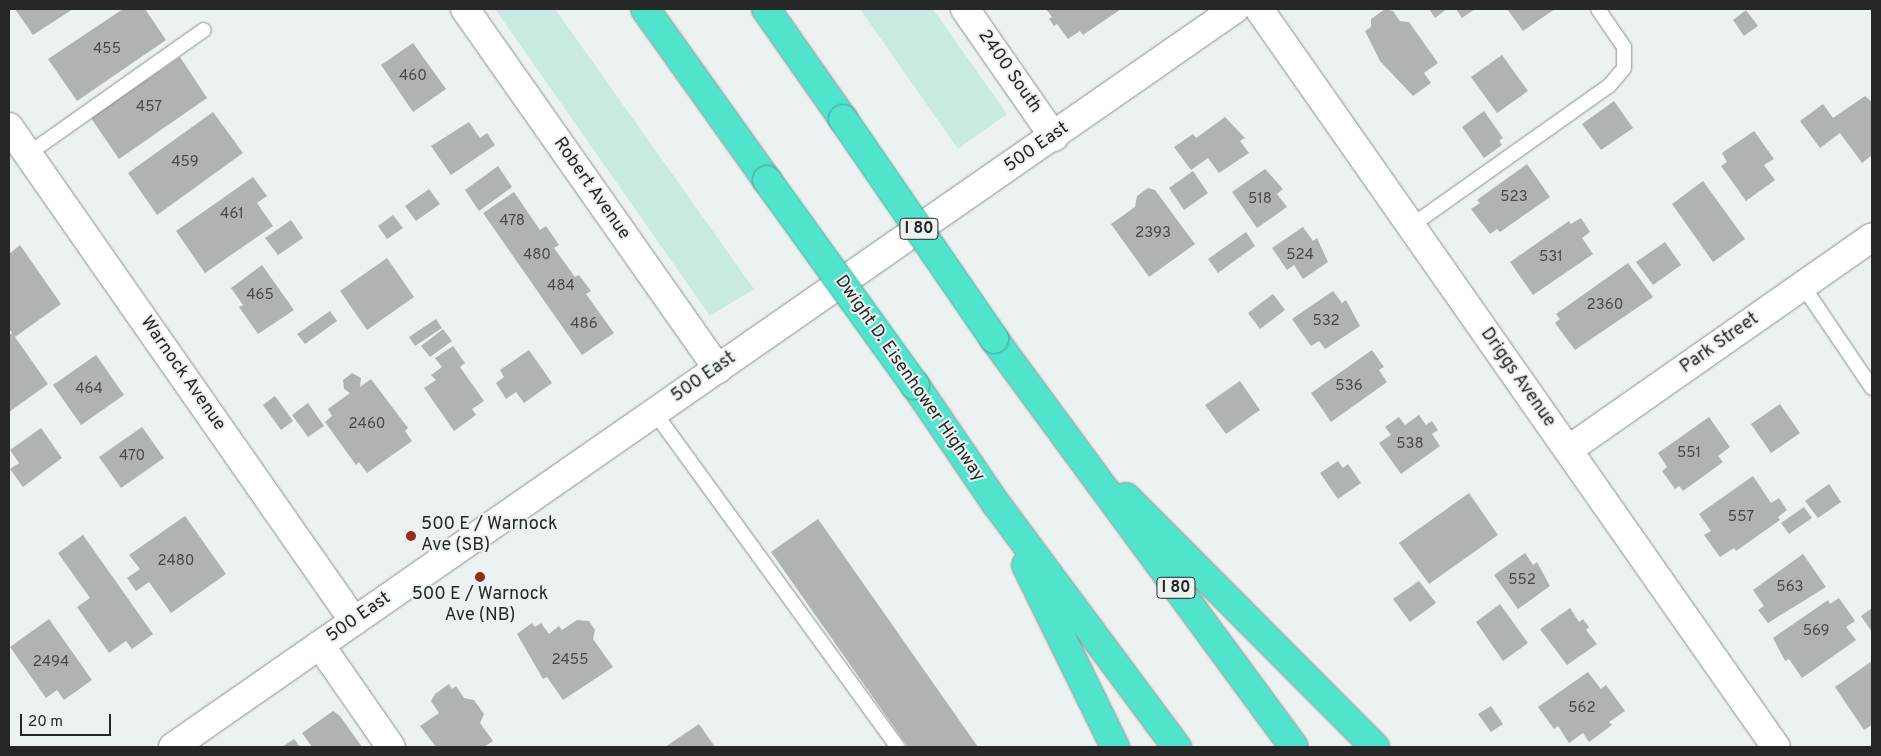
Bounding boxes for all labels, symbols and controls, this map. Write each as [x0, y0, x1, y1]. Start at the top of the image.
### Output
street label: 2400 South [972, 26, 1046, 118]
house number: 455 [93, 41, 121, 59]
house number: 460 [399, 68, 427, 86]
house number: 457 [136, 99, 162, 117]
street label: 500 East [1001, 118, 1073, 178]
street label: Robert Avenue [548, 134, 634, 244]
house number: 459 [171, 154, 199, 172]
house number: 523 [1500, 189, 1528, 207]
house number: 518 [1248, 191, 1272, 209]
house number: 461 [220, 206, 244, 224]
house number: 478 [499, 213, 525, 231]
road number: I 80 [899, 215, 939, 242]
house number: 2393 [1135, 225, 1171, 243]
house number: 480 [523, 247, 551, 265]
house number: 524 [1286, 247, 1314, 265]
house number: 531 [1539, 249, 1563, 267]
street label: Dwight D. Eisenhower Highway [829, 272, 989, 486]
house number: 484 [547, 278, 575, 296]
house number: 465 [246, 287, 274, 305]
house number: 2360 [1587, 297, 1623, 315]
street label: Park Street [1677, 309, 1763, 379]
street label: Warnock Avenue [134, 313, 230, 435]
house number: 532 [1312, 313, 1340, 331]
house number: 486 [570, 316, 598, 334]
street label: Driggs Avenue [1475, 324, 1559, 432]
street label: 500 East [668, 348, 740, 408]
house number: 536 [1335, 378, 1363, 396]
house number: 464 [75, 381, 103, 399]
house number: 2460 [349, 416, 385, 434]
house number: 538 [1396, 436, 1424, 454]
house number: 551 [1677, 445, 1701, 463]
house number: 470 [119, 448, 145, 466]
house number: 557 [1728, 509, 1754, 527]
place label: 500 E / Warnock Ave (SB) [421, 515, 558, 558]
marker: 500 E / Warnock Ave (SB) [405, 530, 417, 542]
house number: 2480 [158, 553, 194, 571]
marker: 500 E / Warnock Ave (NB) [474, 571, 486, 583]
house number: 552 [1508, 572, 1536, 590]
road number: I 80 [1156, 574, 1196, 602]
house number: 563 [1776, 579, 1804, 597]
place label: 500 E / Warnock Ave (NB) [412, 585, 548, 628]
street label: 500 East [323, 588, 395, 648]
house number: 569 [1803, 623, 1829, 641]
house number: 2455 [552, 652, 588, 670]
house number: 2494 [33, 654, 69, 672]
house number: 562 [1568, 700, 1596, 718]
scale bar [22, 704, 114, 736]
text: 20 m [28, 713, 63, 732]

